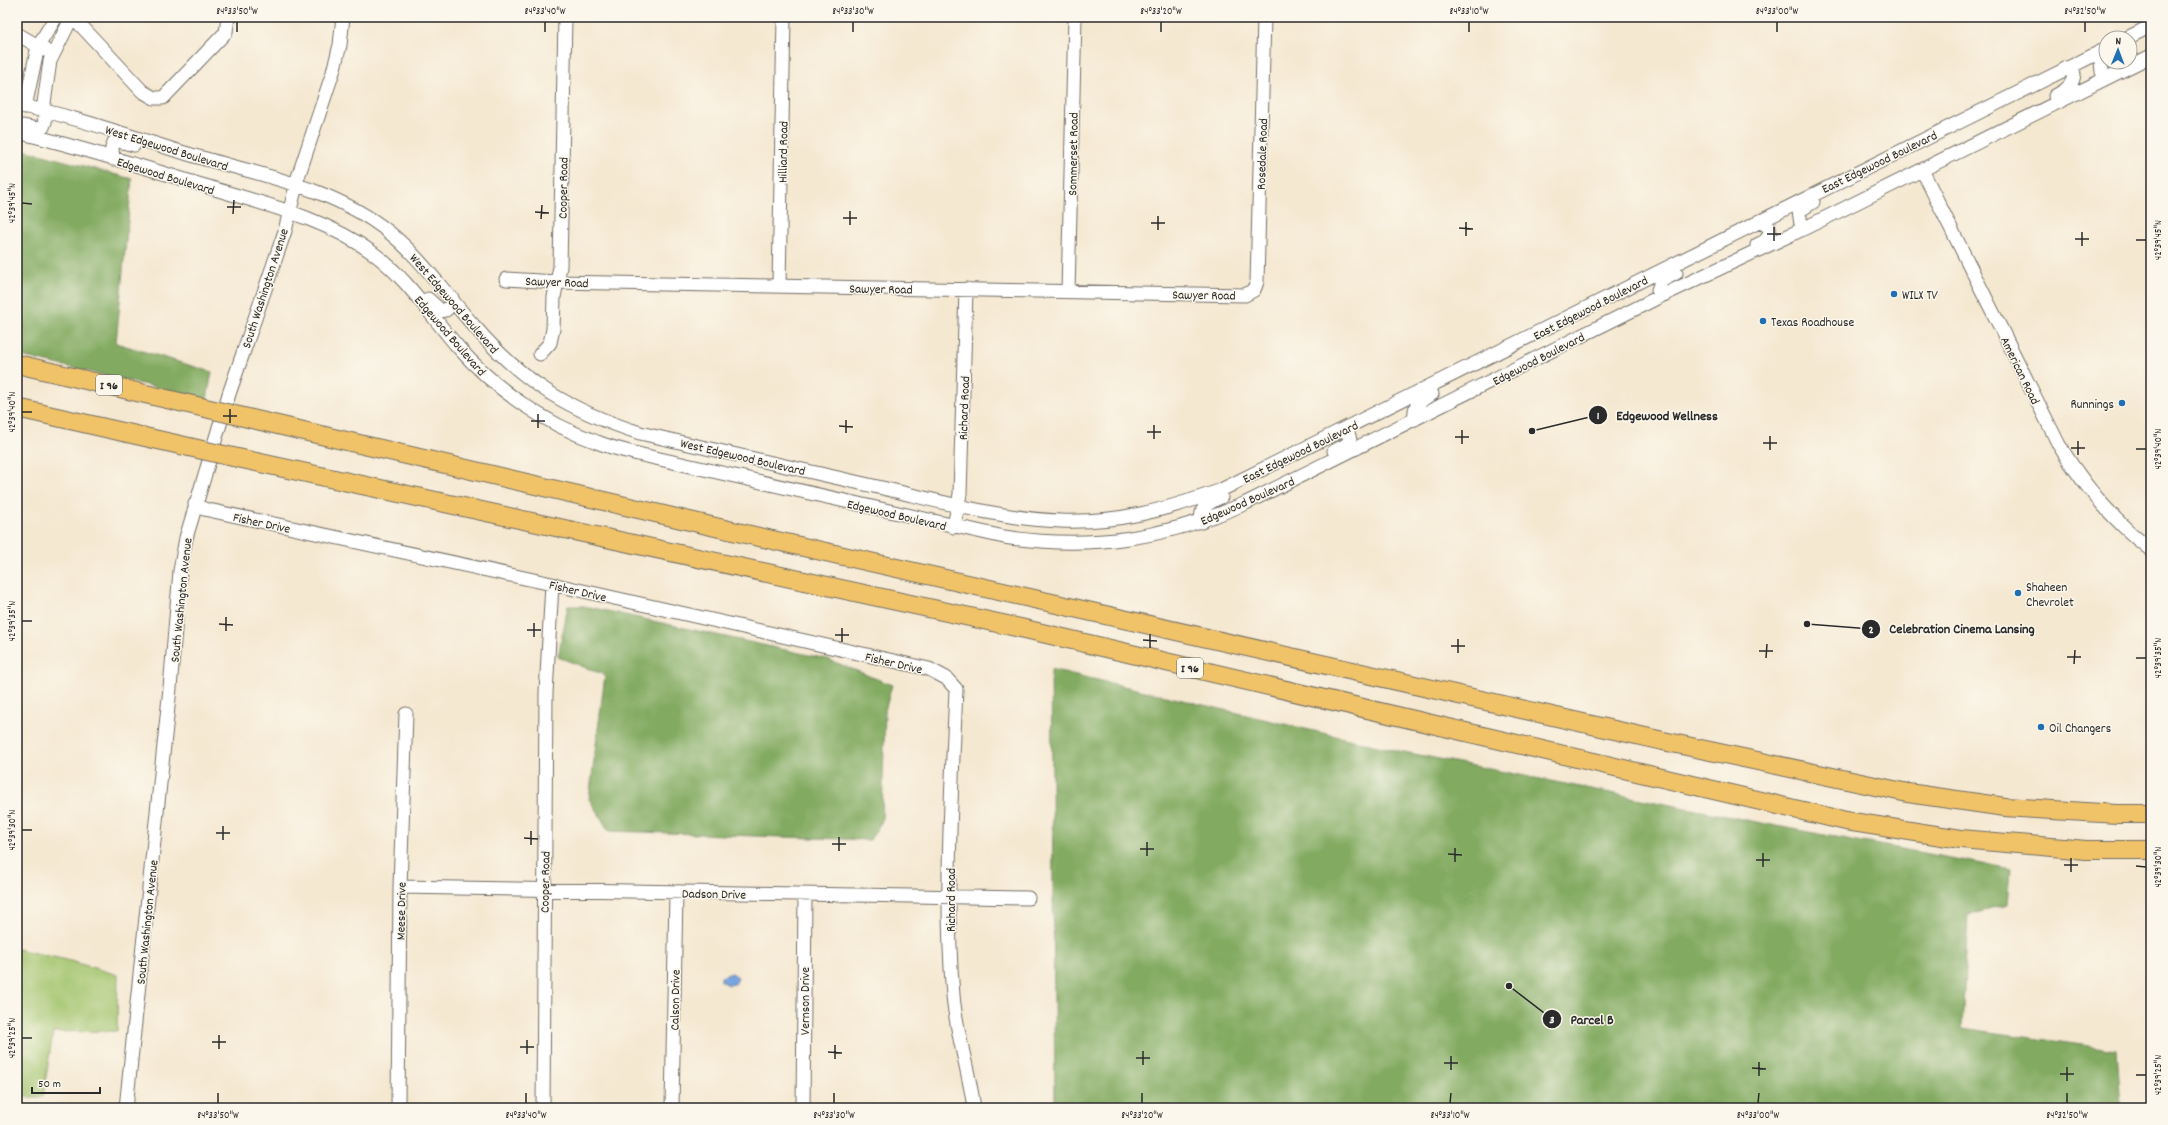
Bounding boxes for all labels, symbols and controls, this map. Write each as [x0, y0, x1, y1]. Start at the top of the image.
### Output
text: 84°33'50"W [216, 5, 258, 19]
text: 84°33'40"W [524, 5, 566, 19]
text: 84°33'30"W [832, 5, 874, 19]
text: 84°33'20"W [1140, 5, 1182, 19]
text: 84°33'10"W [1449, 5, 1489, 19]
text: 84°33'00"W [1756, 5, 1798, 19]
text: 84°32'50"W [2064, 5, 2106, 19]
north arrow [2098, 30, 2138, 70]
text: N [2115, 34, 2122, 50]
street label: Sommerset Road [1064, 112, 1085, 196]
street label: Rosedale Road [1253, 118, 1274, 190]
street label: Hilliard Road [774, 121, 795, 183]
street label: West Edgewood Boulevard [102, 122, 230, 177]
street label: East Edgewood Boulevard [1819, 127, 1941, 200]
street label: Edgewood Boulevard [114, 154, 216, 201]
street label: Cooper Road [554, 157, 575, 219]
text: 42°39'45"N [6, 183, 20, 223]
text: 42°39'45"N [2152, 220, 2166, 260]
street label: South Washington Avenue [238, 226, 295, 351]
street label: West Edgewood Boulevard [407, 250, 503, 356]
street label: East Edgewood Boulevard [1530, 272, 1652, 346]
street label: Sawyer Road [525, 273, 589, 294]
street label: Sawyer Road [849, 280, 913, 301]
street label: Sawyer Road [1172, 286, 1236, 307]
place label: WILX TV [1902, 287, 1939, 306]
marker: WILX TV [1889, 289, 1899, 299]
street label: Edgewood Boulevard [412, 292, 490, 378]
place label: Texas Roadhouse [1771, 314, 1854, 333]
marker: Texas Roadhouse [1758, 316, 1768, 326]
street label: Edgewood Boulevard [1490, 329, 1589, 392]
street label: American Road [1994, 334, 2043, 408]
road number: I 96 [96, 375, 122, 395]
street label: Richard Road [955, 376, 976, 441]
text: 42°39'40"N [6, 392, 20, 432]
place label: Runnings [2071, 396, 2114, 415]
marker: Runnings [2117, 398, 2127, 408]
callout: Edgewood Wellness [1588, 402, 1725, 428]
text: Edgewood Wellness [1616, 407, 1718, 427]
text: 1 [1597, 408, 1600, 425]
street label: East Edgewood Boulevard [1240, 417, 1362, 490]
text: 42°39'40"N [2152, 429, 2166, 469]
street label: West Edgewood Boulevard [678, 435, 807, 482]
street label: Edgewood Boulevard [1198, 473, 1298, 532]
street label: Edgewood Boulevard [845, 496, 948, 537]
street label: Fisher Drive [231, 509, 292, 540]
street label: South Washington Avenue [167, 537, 198, 663]
street label: Fisher Drive [547, 577, 608, 608]
place label: Shaheen Chevrolet [2026, 579, 2074, 613]
marker: Shaheen Chevrolet [2013, 588, 2023, 598]
text: 42°39'35"N [6, 601, 20, 641]
callout: Celebration Cinema Lansing [1861, 616, 2042, 642]
text: Celebration Cinema Lansing [1889, 620, 2035, 640]
text: 2 [1868, 622, 1874, 639]
text: 42°39'35"N [2152, 638, 2166, 678]
street label: Fisher Drive [863, 649, 924, 680]
road number: I 96 [1177, 658, 1203, 678]
place label: Oil Changers [2049, 720, 2111, 739]
marker: Oil Changers [2036, 722, 2046, 732]
text: 42°39'30"N [6, 809, 20, 851]
text: 42°39'30"N [2152, 846, 2166, 888]
street label: Cooper Road [536, 851, 557, 913]
street label: South Washington Avenue [133, 859, 164, 985]
street label: Richard Road [943, 868, 962, 932]
street label: Meese Drive [392, 881, 413, 940]
street label: Dadson Drive [682, 885, 746, 906]
street label: Vernson Drive [797, 967, 816, 1035]
street label: Calson Drive [666, 969, 687, 1031]
callout: Parcel B [1542, 1006, 1621, 1032]
text: Parcel B [1570, 1011, 1614, 1031]
text: 3 [1549, 1012, 1555, 1029]
text: 42°39'25"N [6, 1018, 20, 1058]
text: 42°39'25"N [2152, 1055, 2166, 1095]
scale bar [32, 1069, 100, 1095]
text: 50 m [38, 1076, 61, 1093]
text: 84°33'50"W [197, 1109, 239, 1123]
text: 84°33'40"W [505, 1109, 547, 1123]
text: 84°33'30"W [813, 1109, 855, 1123]
text: 84°33'20"W [1121, 1109, 1163, 1123]
text: 84°33'10"W [1430, 1109, 1470, 1123]
text: 84°33'00"W [1737, 1109, 1779, 1123]
text: 84°32'50"W [2046, 1109, 2088, 1123]

